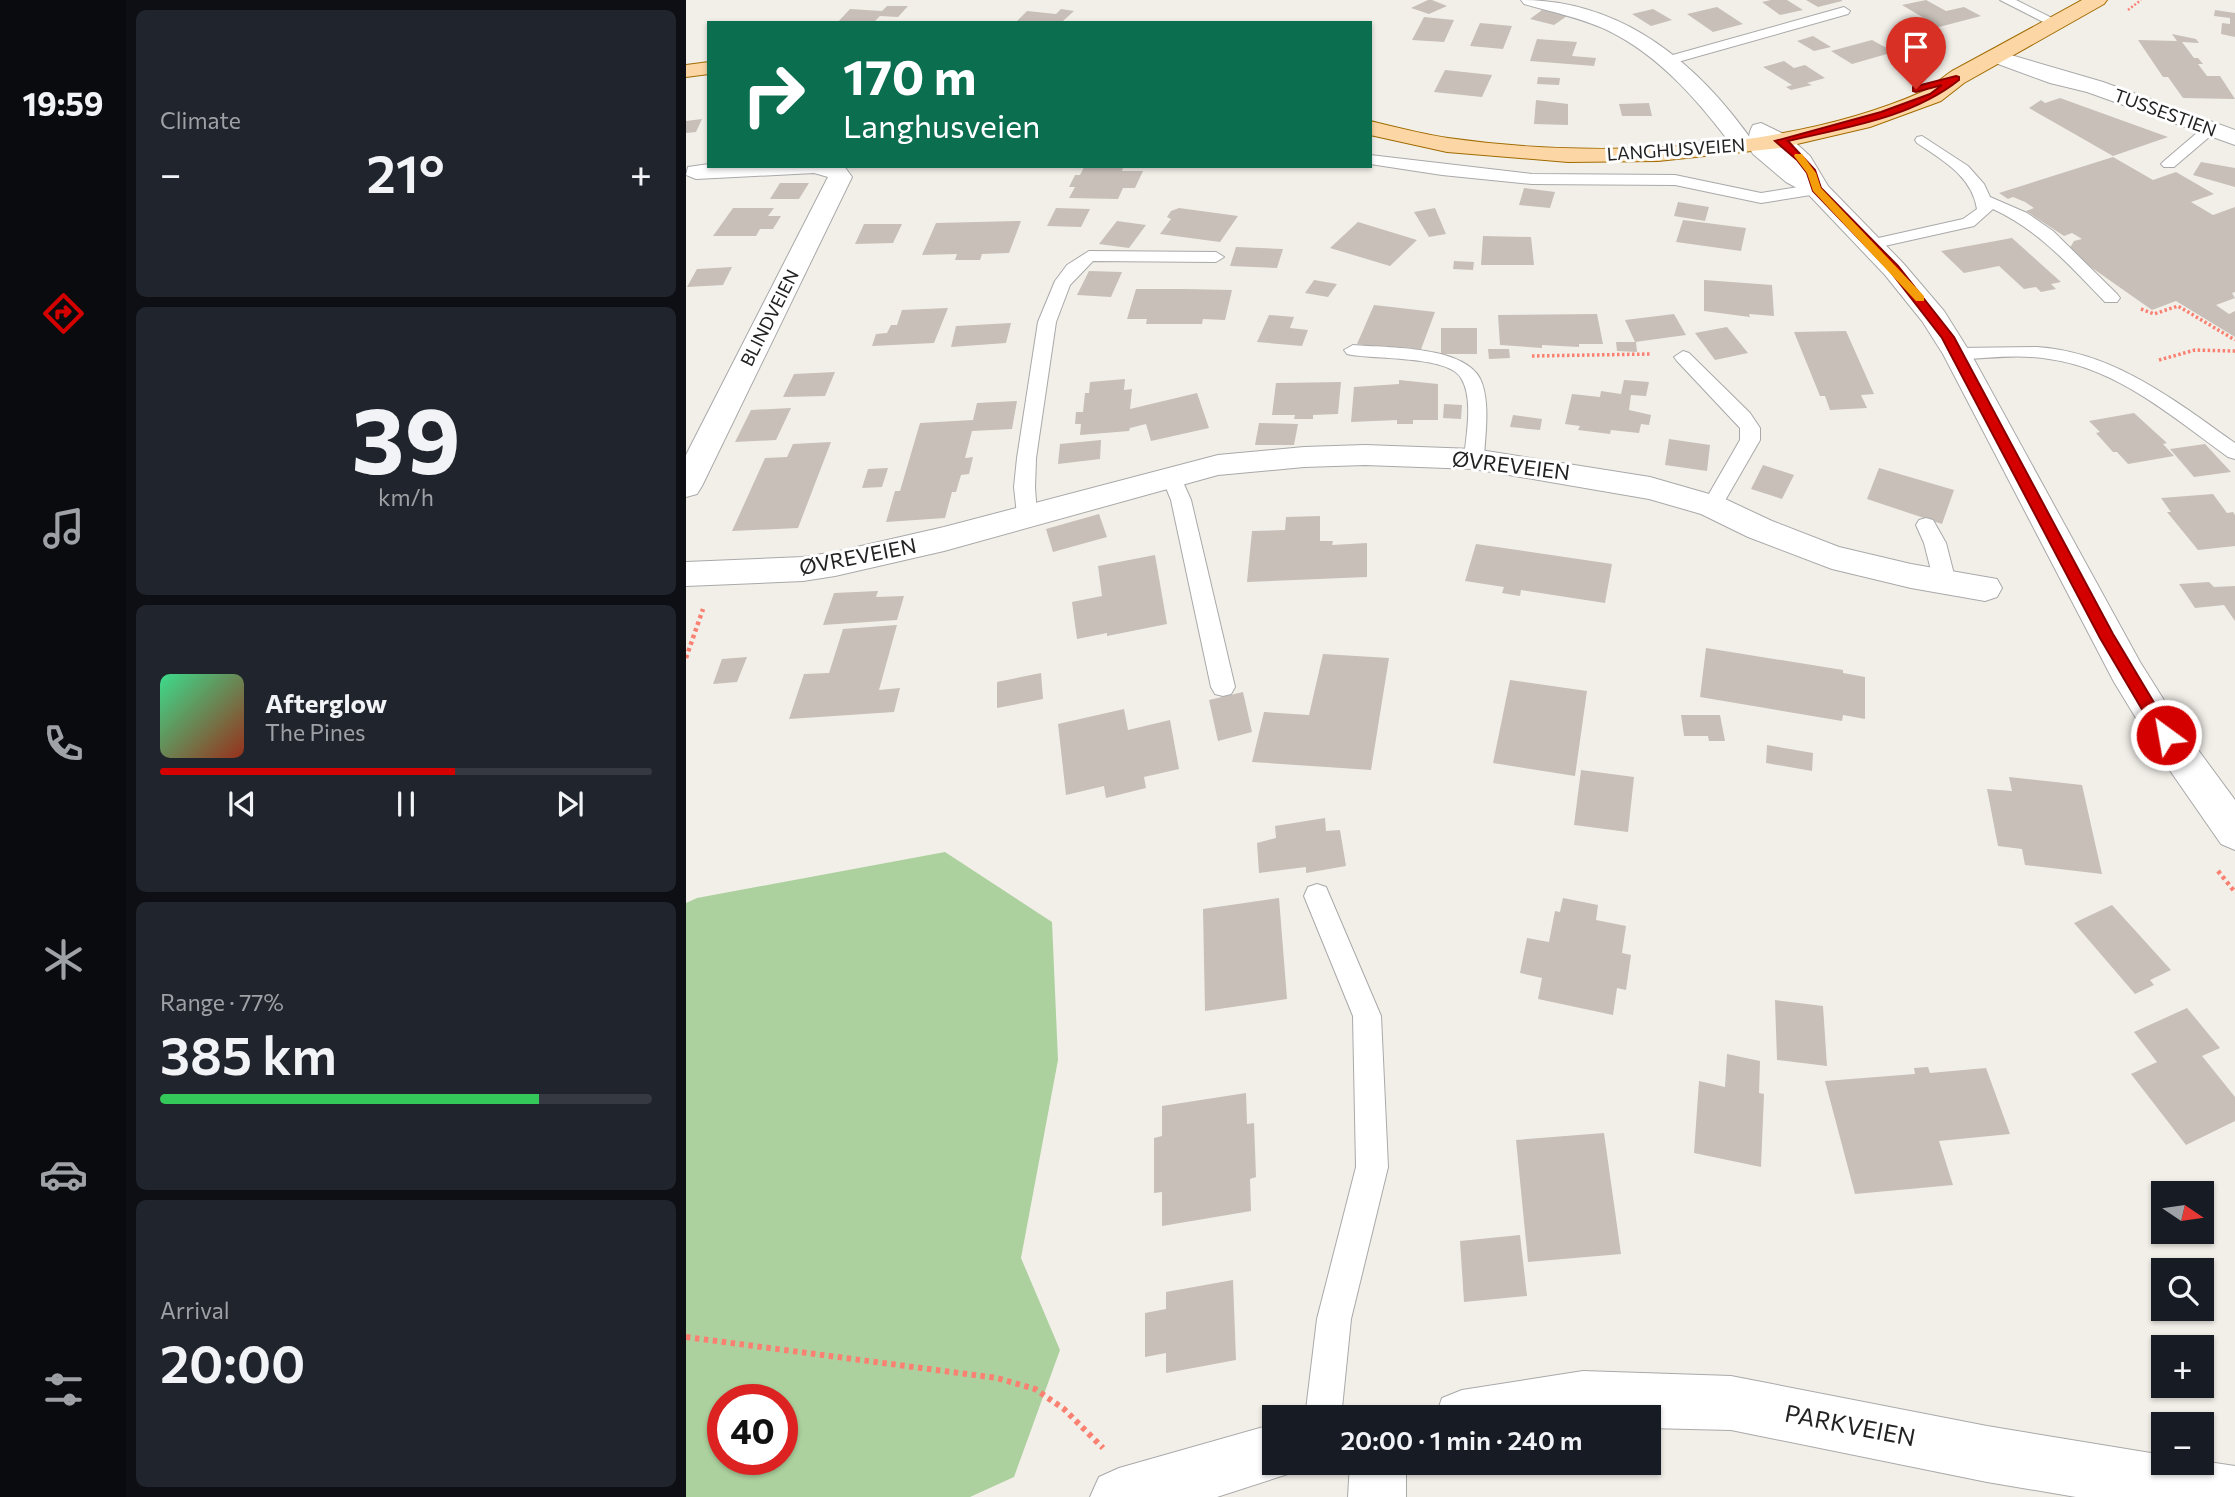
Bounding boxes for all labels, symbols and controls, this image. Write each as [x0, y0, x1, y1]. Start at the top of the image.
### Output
pin [1886, 17, 1946, 89]
icon: arrive [1897, 28, 1935, 66]
text: 170 m [843, 45, 976, 105]
icon: right [728, 49, 819, 140]
text: 19:59 [22, 83, 104, 123]
street label: TUSSESTIEN [2111, 83, 2220, 141]
text: Langhusveien [843, 105, 1040, 145]
text: Climate [160, 106, 241, 134]
street label: LANGHUSVEIEN [1606, 133, 1746, 165]
text: 21° [366, 140, 445, 204]
text: − [160, 149, 182, 196]
text: + [630, 149, 652, 196]
street label: BLINDVEIEN [735, 265, 803, 370]
icon: directions [39, 289, 88, 338]
text: 39 [351, 381, 461, 493]
street label: ØVREVEIEN [1451, 445, 1572, 484]
text: km/h [378, 483, 434, 511]
icon: music [39, 504, 88, 553]
street label: ØVREVEIEN [797, 532, 918, 579]
text: Afterglow [265, 687, 387, 718]
position arrow [2129, 698, 2203, 772]
text: The Pines [265, 718, 366, 746]
icon: phone [39, 719, 88, 768]
icon: previous [223, 785, 261, 823]
icon: pause [387, 785, 425, 823]
icon: next [551, 785, 589, 823]
icon: climate [39, 935, 88, 984]
text: Range · 77% [160, 988, 284, 1016]
text: 385 km [160, 1022, 337, 1086]
icon: car [39, 1150, 88, 1199]
north arrow [2151, 1181, 2214, 1244]
map controls [2151, 1181, 2214, 1475]
button: search [2151, 1258, 2214, 1321]
text: Arrival [160, 1296, 230, 1324]
text: 20:00 [160, 1330, 305, 1394]
button: + [2151, 1335, 2214, 1398]
icon: filters [39, 1365, 88, 1414]
speed limit sign: 40 [707, 1384, 798, 1475]
street label: PARKVEIEN [1783, 1398, 1918, 1451]
button: − [2151, 1412, 2214, 1475]
text: 20:00 · 1 min · 240 m [1341, 1424, 1583, 1455]

